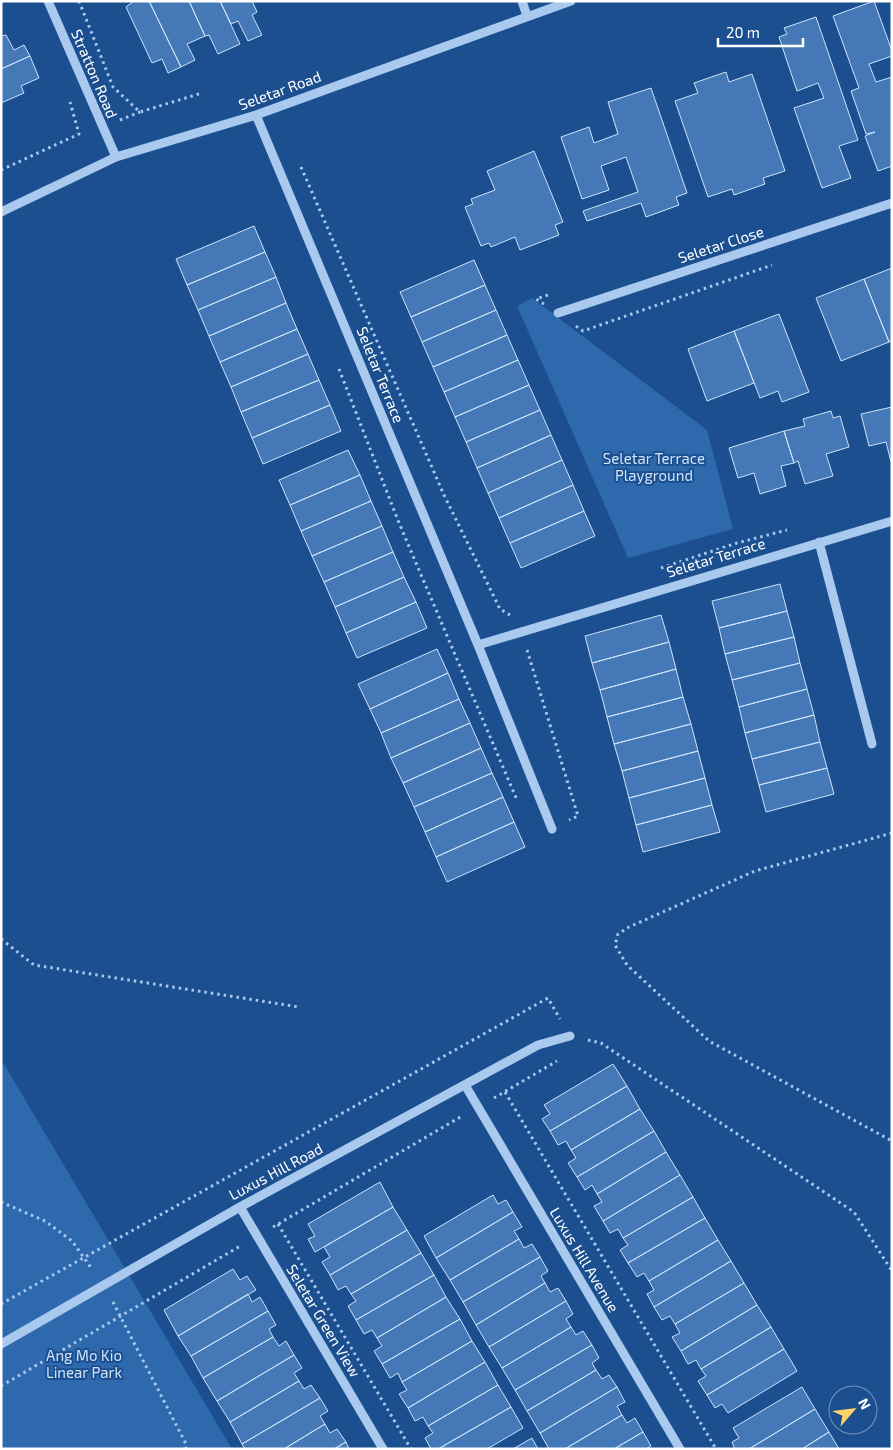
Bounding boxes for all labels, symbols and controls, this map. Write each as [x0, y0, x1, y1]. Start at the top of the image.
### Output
scale bar [718, 15, 803, 47]
text: 20 m [726, 23, 760, 41]
street label: Stratton Road [68, 26, 122, 121]
street label: Seletar Road [236, 67, 323, 113]
street label: Seletar Close [675, 222, 766, 266]
street label: Seletar Terrace [353, 324, 408, 425]
park label: Seletar Terrace Playground [603, 449, 705, 484]
street label: Seletar Terrace [664, 533, 767, 581]
street label: Luxus Hill Road [225, 1139, 326, 1203]
street label: Luxus Hill Avenue [546, 1204, 623, 1315]
street label: Seletar Green View [283, 1261, 365, 1380]
park label: Ang Mo Kio Linear Park [46, 1346, 122, 1381]
north arrow [828, 1385, 878, 1435]
text: N [855, 1395, 875, 1412]

